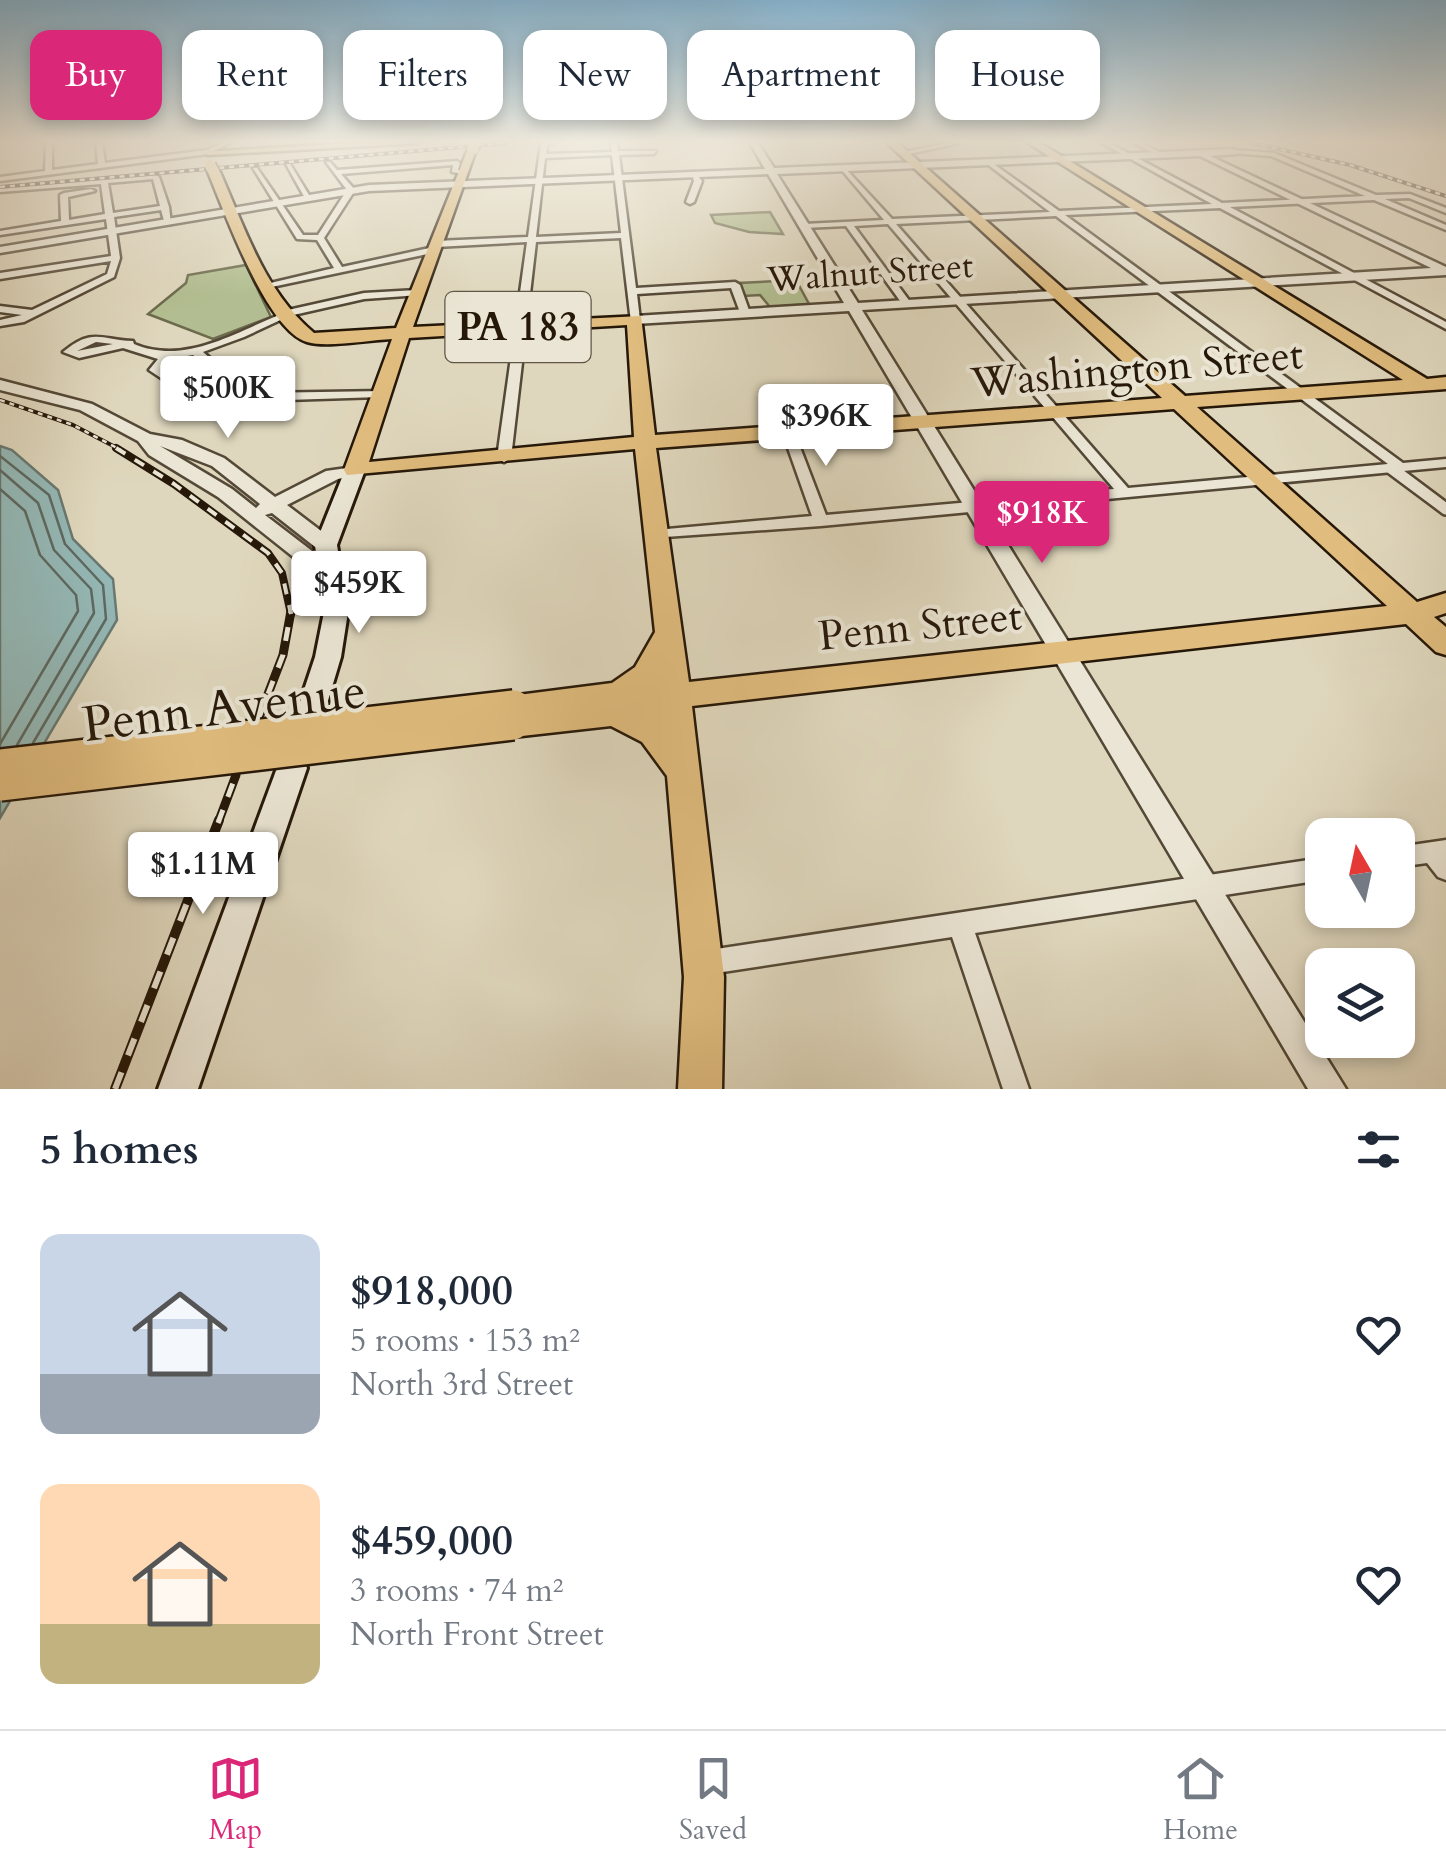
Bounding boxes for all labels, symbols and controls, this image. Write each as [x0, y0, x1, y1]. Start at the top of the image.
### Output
chip: Buy [30, 30, 162, 120]
chip: Rent [182, 30, 323, 120]
chip: Filters [343, 30, 503, 120]
chip: New [523, 30, 667, 120]
chip: Apartment [687, 30, 915, 120]
chip: House [935, 30, 1100, 120]
street label: Walnut Street [764, 242, 975, 304]
road number: PA 183 [446, 292, 590, 362]
street label: Washington Street [968, 326, 1305, 412]
pin: $500K [158, 356, 298, 441]
text: $500K [182, 366, 274, 410]
pin: $396K [756, 384, 896, 469]
text: $396K [780, 394, 872, 438]
pin: $918K [972, 481, 1112, 566]
text: $918K [996, 491, 1088, 535]
pin: $459K [289, 551, 429, 636]
text: $459K [313, 561, 405, 605]
street label: Penn Street [816, 587, 1024, 665]
street label: Penn Avenue [79, 657, 369, 759]
north arrow [1305, 818, 1415, 928]
map controls [1305, 818, 1415, 1058]
pin: $1.11M [122, 832, 284, 917]
text: $1.11M [150, 842, 256, 886]
button: layers [1305, 948, 1415, 1058]
text: 5 homes [40, 1121, 198, 1178]
icon: filters [1351, 1122, 1406, 1177]
text: $918,000 [350, 1262, 513, 1319]
icon: home [120, 1274, 240, 1394]
icon: heart [1351, 1307, 1406, 1362]
text: 5 rooms · 153 m² [350, 1319, 580, 1363]
text: North 3rd Street [350, 1363, 573, 1407]
text: $459,000 [350, 1512, 513, 1569]
icon: home [120, 1524, 240, 1644]
icon: heart [1351, 1557, 1406, 1612]
text: 3 rooms · 74 m² [350, 1569, 563, 1613]
text: North Front Street [350, 1613, 604, 1657]
tab: Map [208, 1751, 263, 1849]
tab: Saved [679, 1751, 747, 1849]
tab: Home [1163, 1751, 1238, 1849]

